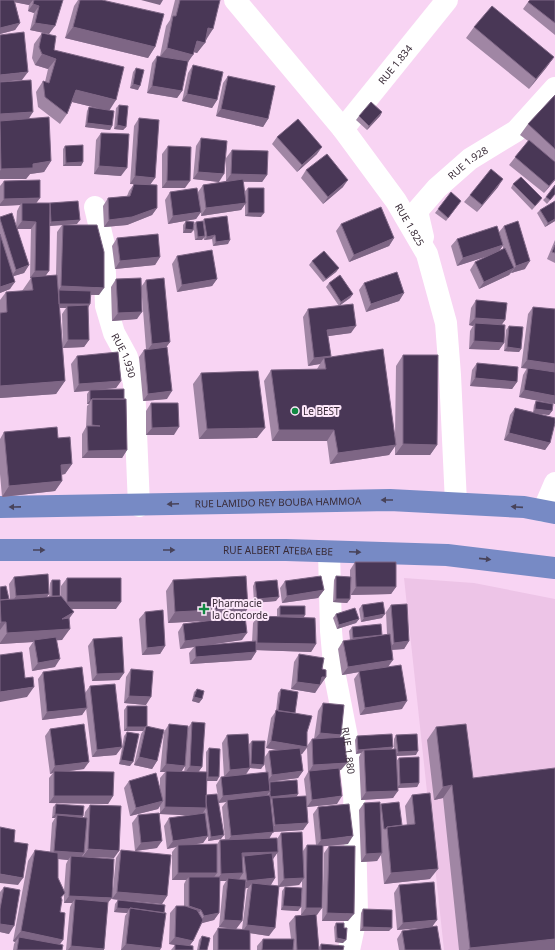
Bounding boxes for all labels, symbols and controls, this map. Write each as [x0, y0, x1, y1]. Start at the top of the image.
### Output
street label: RUE 1.834 [375, 41, 416, 87]
street label: RUE 1.928 [445, 143, 491, 183]
street label: RUE 1.825 [392, 201, 428, 249]
street label: RUE 1.930 [108, 331, 139, 379]
place label: Le BEST [303, 404, 340, 418]
marker: Le BEST [290, 406, 300, 416]
street label: RUE LAMIDO REY BOUBA HAMMOA [194, 494, 362, 511]
one-way arrow [380, 497, 393, 503]
one-way arrow [167, 501, 179, 508]
one-way arrow [510, 503, 523, 510]
one-way arrow [8, 504, 21, 510]
street label: RUE ALBERT ATEBA EBE [223, 543, 333, 558]
one-way arrow [33, 547, 46, 553]
one-way arrow [163, 547, 176, 553]
one-way arrow [349, 549, 361, 556]
one-way arrow [479, 556, 491, 562]
place label: Pharmacie la Concorde [212, 596, 268, 622]
marker: Pharmacie la Concorde [199, 604, 209, 614]
street label: RUE 1.880 [338, 726, 359, 775]

